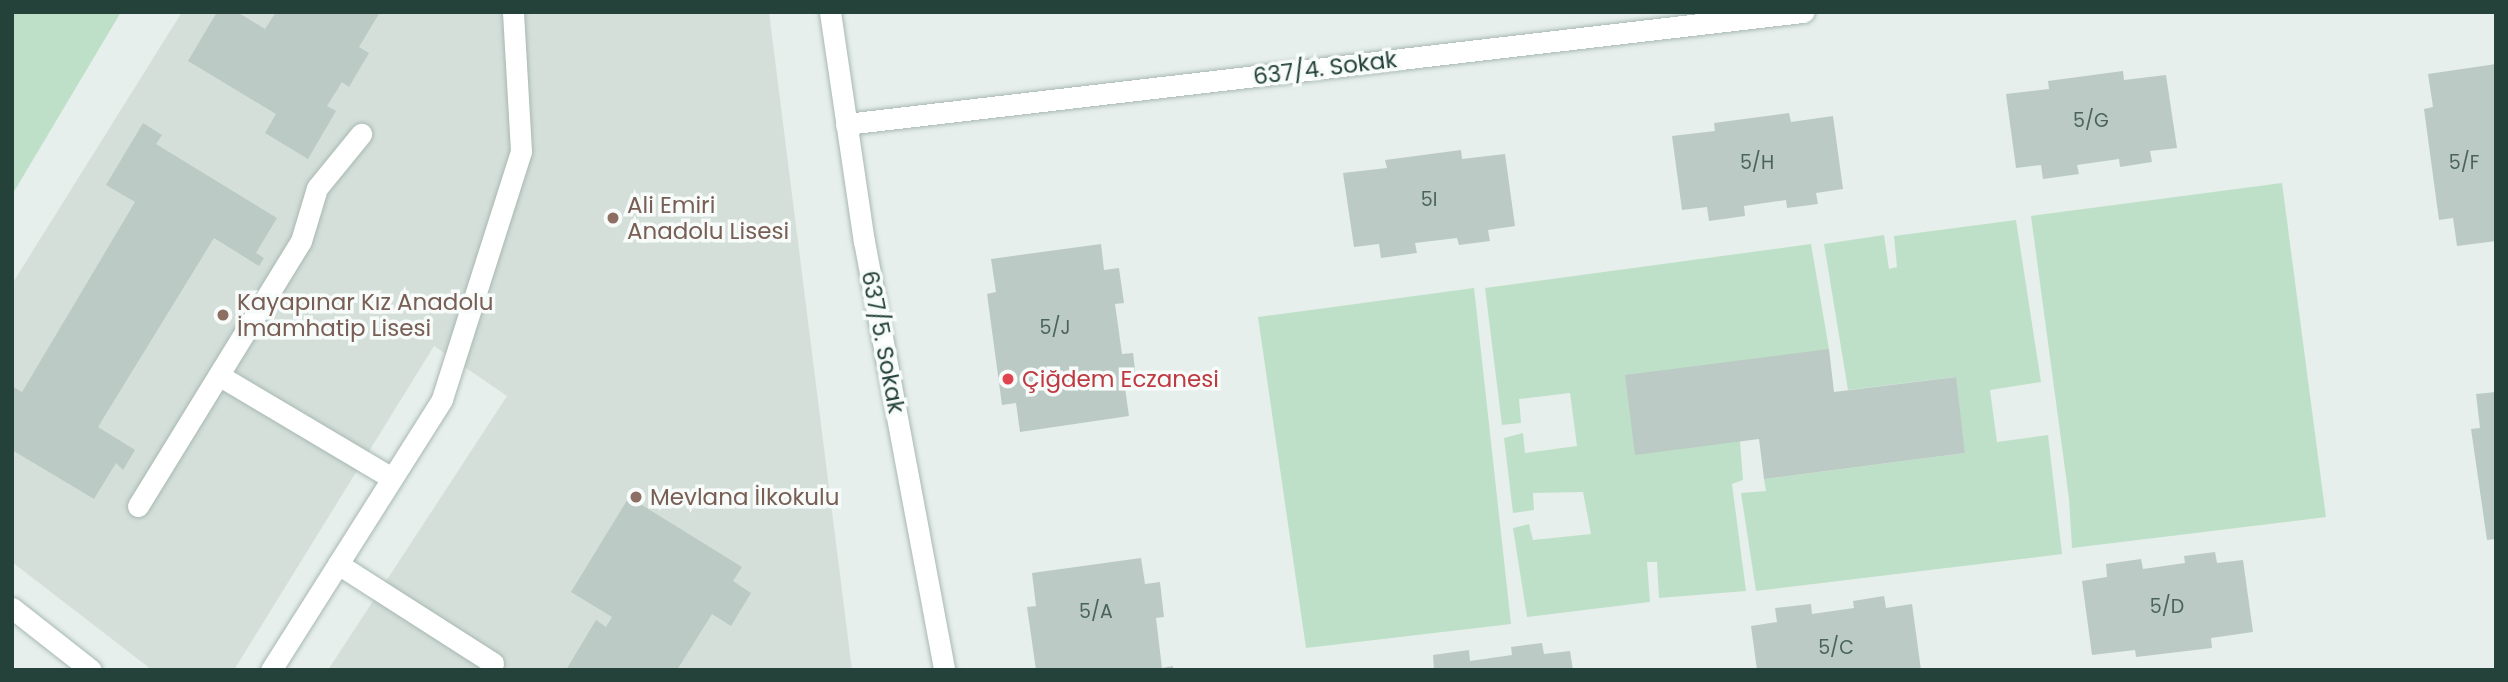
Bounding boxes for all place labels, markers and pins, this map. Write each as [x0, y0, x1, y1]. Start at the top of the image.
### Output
place label: Ali Emiri Anadolu Lisesi [627, 191, 789, 245]
marker: Ali Emiri Anadolu Lisesi [605, 210, 621, 226]
place label: Kayapınar Kız Anadolu İmamhatip Lisesi [237, 288, 493, 342]
marker: Kayapınar Kız Anadolu İmamhatip Lisesi [215, 307, 231, 323]
place label: Çiğdem Eczanesi [1022, 365, 1219, 393]
marker: Çiğdem Eczanesi [1000, 371, 1016, 387]
place label: Mevlana İlkokulu [650, 483, 839, 511]
marker: Mevlana İlkokulu [628, 489, 644, 505]

